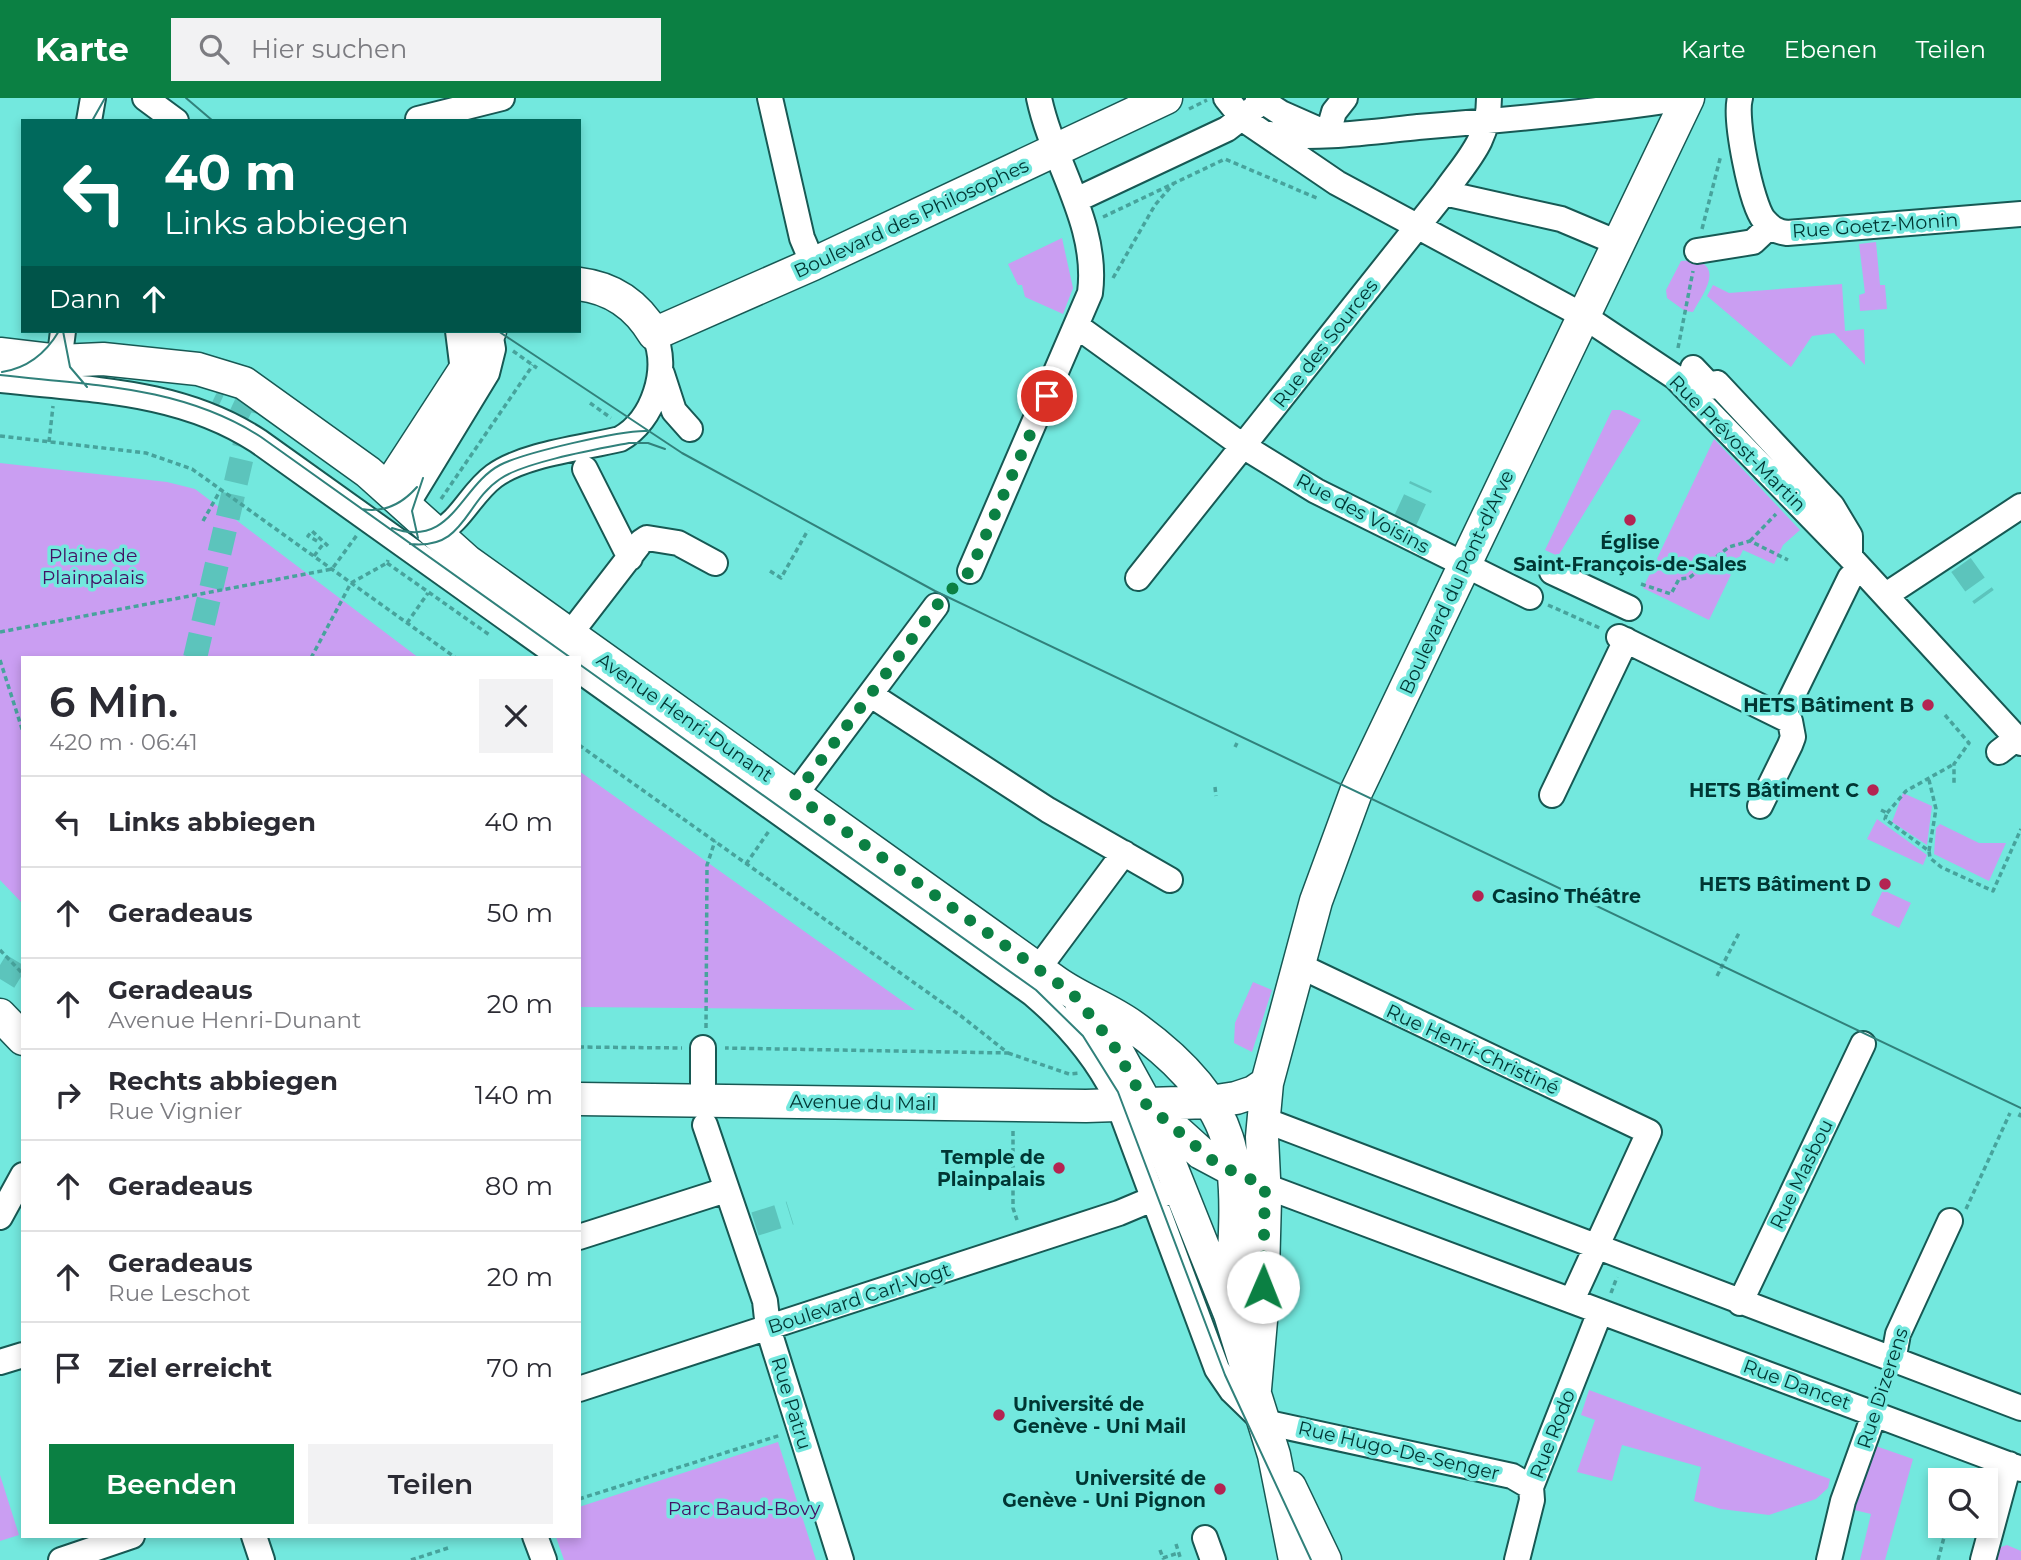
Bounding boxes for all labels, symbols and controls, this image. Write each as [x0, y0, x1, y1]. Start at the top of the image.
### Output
search box [171, 18, 661, 81]
text: Karte [35, 29, 129, 69]
icon: search [195, 30, 233, 68]
text: Hier suchen [251, 33, 407, 65]
text: Karte [1681, 35, 1746, 64]
text: Ebenen [1784, 35, 1877, 64]
text: Teilen [1915, 35, 1986, 64]
text: 40 m [164, 143, 296, 202]
icon: left [49, 147, 140, 238]
street label: Boulevard des Philosophes [790, 154, 1032, 283]
text: Links abbiegen [164, 203, 409, 242]
street label: Rue Goetz-Monin [1791, 208, 1959, 243]
street label: Rue des Sources [1268, 275, 1383, 412]
icon: ahead [135, 280, 173, 318]
text: Dann [49, 283, 121, 315]
pin [1017, 366, 1077, 426]
street label: Rue Prévost-Martin [1665, 370, 1811, 516]
icon: arrive [1028, 377, 1066, 415]
street label: Boulevard du Pont-d'Arve [1394, 467, 1519, 698]
street label: Rue des Voisins [1292, 469, 1433, 558]
marker: Église Saint-François-de-Sales [1622, 512, 1638, 528]
place label: Église Saint-François-de-Sales [1513, 531, 1747, 576]
park label: Plaine de Plainpalais [42, 544, 144, 589]
street label: Avenue Henri-Dunant [592, 648, 777, 787]
text: 6 Min. [49, 676, 178, 728]
button: close [479, 679, 553, 753]
place label: HETS Bâtiment B [1743, 694, 1914, 717]
marker: HETS Bâtiment B [1920, 697, 1936, 713]
text: 420 m · 06:41 [49, 728, 198, 756]
place label: HETS Bâtiment C [1689, 779, 1859, 802]
marker: HETS Bâtiment C [1865, 782, 1881, 798]
icon: left [49, 803, 87, 841]
text: Links abbiegen [108, 806, 316, 838]
text: 40 m [484, 806, 553, 838]
place label: HETS Bâtiment D [1699, 873, 1871, 896]
marker: HETS Bâtiment D [1877, 876, 1893, 892]
place label: Casino Théâtre [1492, 885, 1641, 908]
marker: Casino Théâtre [1470, 888, 1486, 904]
icon: ahead [49, 894, 87, 932]
text: Geradeaus [108, 897, 253, 929]
text: 50 m [487, 897, 553, 929]
text: Geradeaus [108, 974, 253, 1006]
icon: ahead [49, 985, 87, 1023]
text: 20 m [487, 988, 553, 1020]
street label: Rue Henri-Christiné [1383, 999, 1563, 1100]
text: Avenue Henri-Dunant [108, 1006, 361, 1034]
text: Rechts abbiegen [108, 1065, 338, 1097]
icon: right [49, 1076, 87, 1114]
text: 140 m [475, 1079, 553, 1111]
street label: Avenue du Mail [789, 1090, 937, 1115]
text: Rue Vignier [108, 1097, 242, 1125]
street label: Rue Masbou [1765, 1116, 1838, 1233]
place label: Temple de Plainpalais [937, 1146, 1045, 1191]
marker: Temple de Plainpalais [1051, 1160, 1067, 1176]
icon: ahead [49, 1167, 87, 1205]
text: Geradeaus [108, 1170, 253, 1202]
text: 80 m [485, 1170, 553, 1202]
text: Geradeaus [108, 1247, 253, 1279]
position arrow [1226, 1250, 1300, 1324]
icon: ahead [49, 1258, 87, 1296]
street label: Boulevard Carl-Vogt [765, 1258, 954, 1339]
text: 20 m [487, 1261, 553, 1293]
text: Rue Leschot [108, 1279, 251, 1307]
street label: Rue Dizerens [1852, 1325, 1913, 1452]
icon: arrive [49, 1349, 87, 1387]
text: Ziel erreicht [108, 1352, 272, 1384]
text: 70 m [487, 1352, 553, 1384]
street label: Rue Patru [767, 1354, 817, 1452]
street label: Rue Dancet [1740, 1354, 1854, 1415]
street label: Rue Rodo [1525, 1386, 1580, 1482]
place label: Université de Genève - Uni Mail [1013, 1393, 1186, 1438]
marker: Université de Genève - Uni Mail [991, 1407, 1007, 1423]
street label: Rue Hugo-De-Senger [1296, 1416, 1502, 1485]
button: Beenden [49, 1444, 294, 1524]
button: Teilen [308, 1444, 553, 1524]
place label: Université de Genève - Uni Pignon [1002, 1467, 1206, 1512]
map controls [1928, 1468, 1998, 1538]
button: search [1928, 1468, 1998, 1538]
marker: Université de Genève - Uni Pignon [1212, 1481, 1228, 1497]
park label: Parc Baud-Bovy [668, 1497, 821, 1520]

